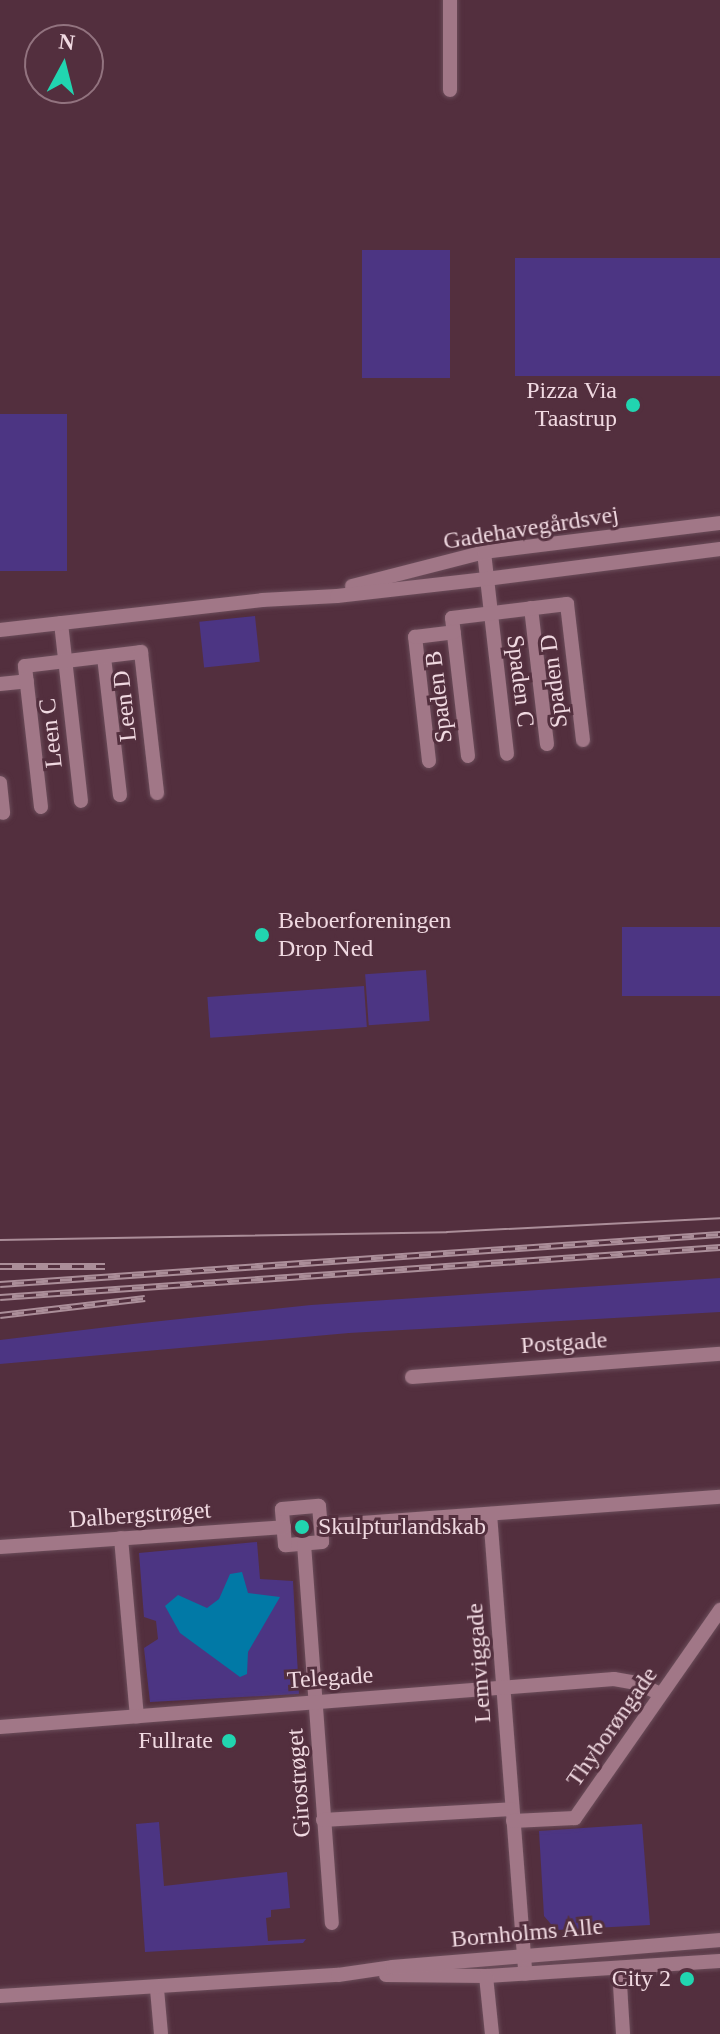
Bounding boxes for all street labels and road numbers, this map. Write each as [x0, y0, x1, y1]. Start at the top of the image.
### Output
street label: Gadehavegårdsvej [441, 500, 621, 556]
street label: Spaden C [500, 633, 540, 729]
street label: Spaden D [534, 633, 574, 729]
street label: Spaden B [419, 649, 459, 745]
street label: Leen D [107, 669, 143, 743]
street label: Leen C [33, 697, 69, 769]
street label: Postgade [520, 1326, 608, 1360]
street label: Dalbergstrøget [68, 1496, 212, 1534]
street label: Lemviggade [460, 1602, 498, 1724]
street label: Telegade [286, 1661, 374, 1695]
street label: Thyborøngade [560, 1661, 664, 1793]
street label: Girostrøget [281, 1727, 317, 1839]
street label: Bornholms Alle [449, 1912, 605, 1954]

